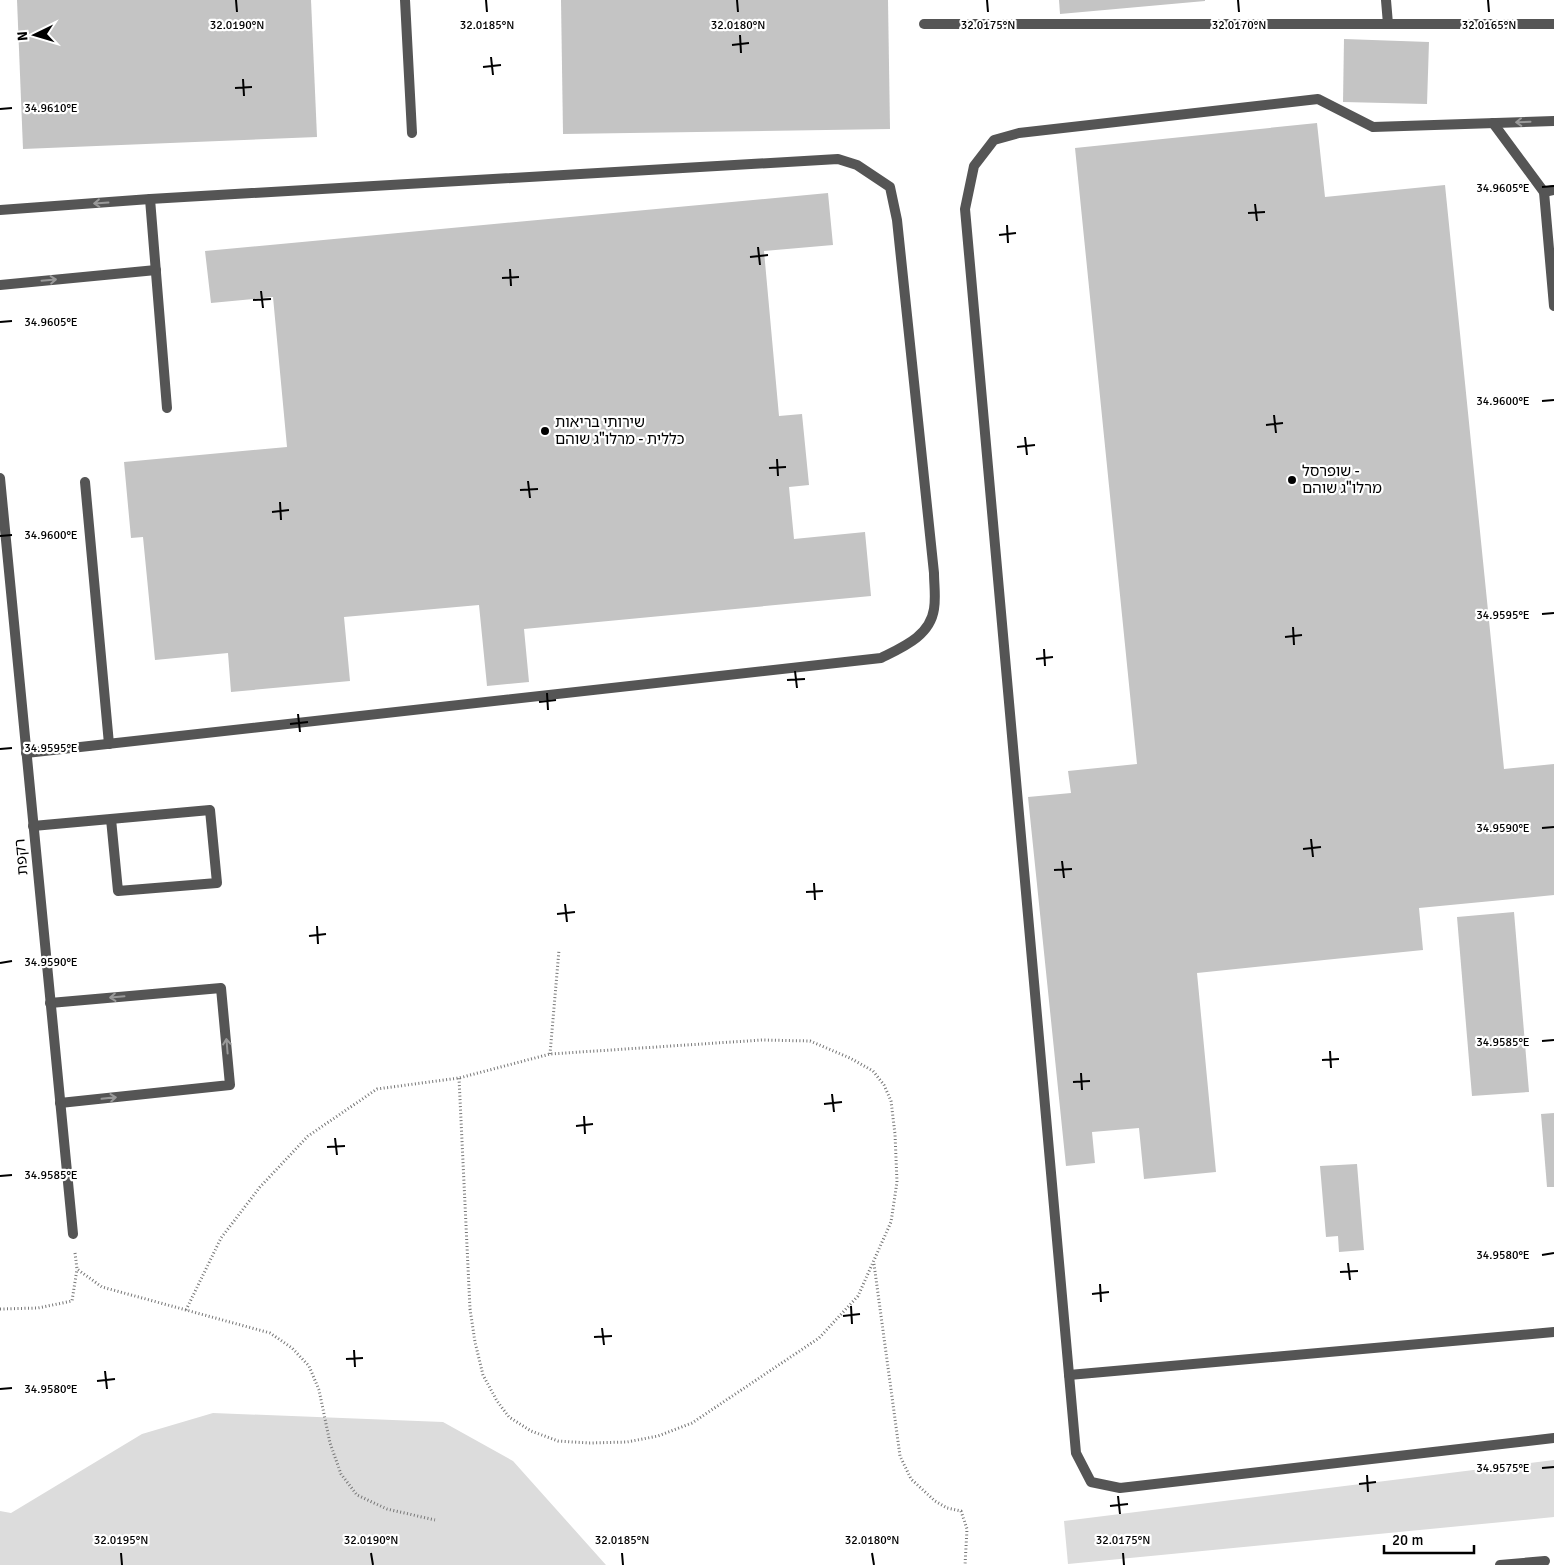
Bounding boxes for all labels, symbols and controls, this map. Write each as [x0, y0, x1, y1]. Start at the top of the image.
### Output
north arrow [10, 10, 60, 60]
text: 32.0190°N [210, 18, 264, 33]
text: 32.0185°N [460, 18, 514, 33]
text: 32.0180°N [711, 18, 765, 33]
text: 32.0175°N [961, 18, 1015, 33]
text: 32.0170°N [1212, 18, 1266, 33]
text: 32.0165°N [1462, 18, 1516, 33]
text: N [14, 30, 31, 42]
text: 34.9610°E [24, 101, 78, 116]
one-way arrow [1516, 117, 1532, 127]
text: 34.9605°E [1476, 181, 1530, 196]
one-way arrow [93, 198, 109, 207]
one-way arrow [40, 276, 56, 285]
text: 34.9605°E [24, 315, 78, 330]
text: 34.9600°E [1476, 394, 1530, 409]
place label: שירותי בריאות כללית - מרלו"ג שוהם [555, 413, 685, 448]
marker: שירותי בריאות כללית - מרלו"ג שוהם [539, 425, 551, 437]
place label: שופרסל - מרלו"ג שוהם [1302, 462, 1382, 497]
marker: שופרסל - מרלו"ג שוהם [1286, 474, 1298, 486]
text: 34.9600°E [24, 528, 78, 543]
text: 34.9595°E [1476, 608, 1530, 623]
text: 34.9595°E [24, 741, 78, 756]
text: 34.9590°E [1476, 821, 1530, 836]
street label: רקפת [10, 838, 32, 876]
text: 34.9590°E [24, 955, 78, 970]
one-way arrow [109, 992, 125, 1002]
text: 34.9585°E [1476, 1035, 1530, 1050]
one-way arrow [222, 1038, 231, 1054]
one-way arrow [100, 1093, 116, 1103]
text: 34.9585°E [24, 1168, 78, 1183]
text: 34.9580°E [1476, 1248, 1530, 1263]
text: 34.9580°E [24, 1382, 78, 1397]
text: 34.9575°E [1476, 1461, 1530, 1476]
scale bar [1384, 1522, 1474, 1554]
text: 20 m [1392, 1531, 1423, 1549]
text: 32.0195°N [94, 1533, 148, 1548]
text: 32.0190°N [344, 1533, 398, 1548]
text: 32.0185°N [595, 1533, 649, 1548]
text: 32.0180°N [845, 1533, 899, 1548]
text: 32.0175°N [1096, 1533, 1150, 1548]

